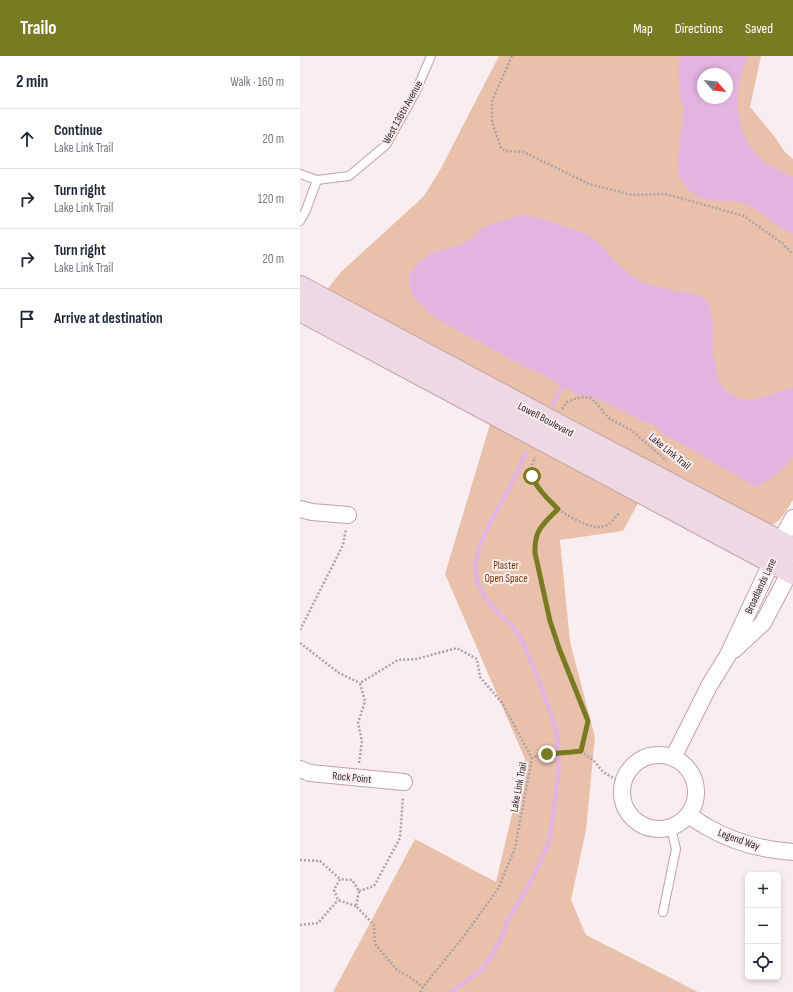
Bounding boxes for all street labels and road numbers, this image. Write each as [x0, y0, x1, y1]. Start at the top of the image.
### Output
street label: West 136th Avenue [380, 78, 425, 146]
street label: Lowell Boulevard [516, 399, 576, 440]
street label: Lake Link Trail [646, 431, 693, 472]
street label: Broadlands Lane [742, 556, 779, 616]
street label: Lake Link Trail [507, 761, 530, 813]
street label: Rock Point [332, 769, 373, 786]
street label: Legend Way [716, 826, 762, 853]

